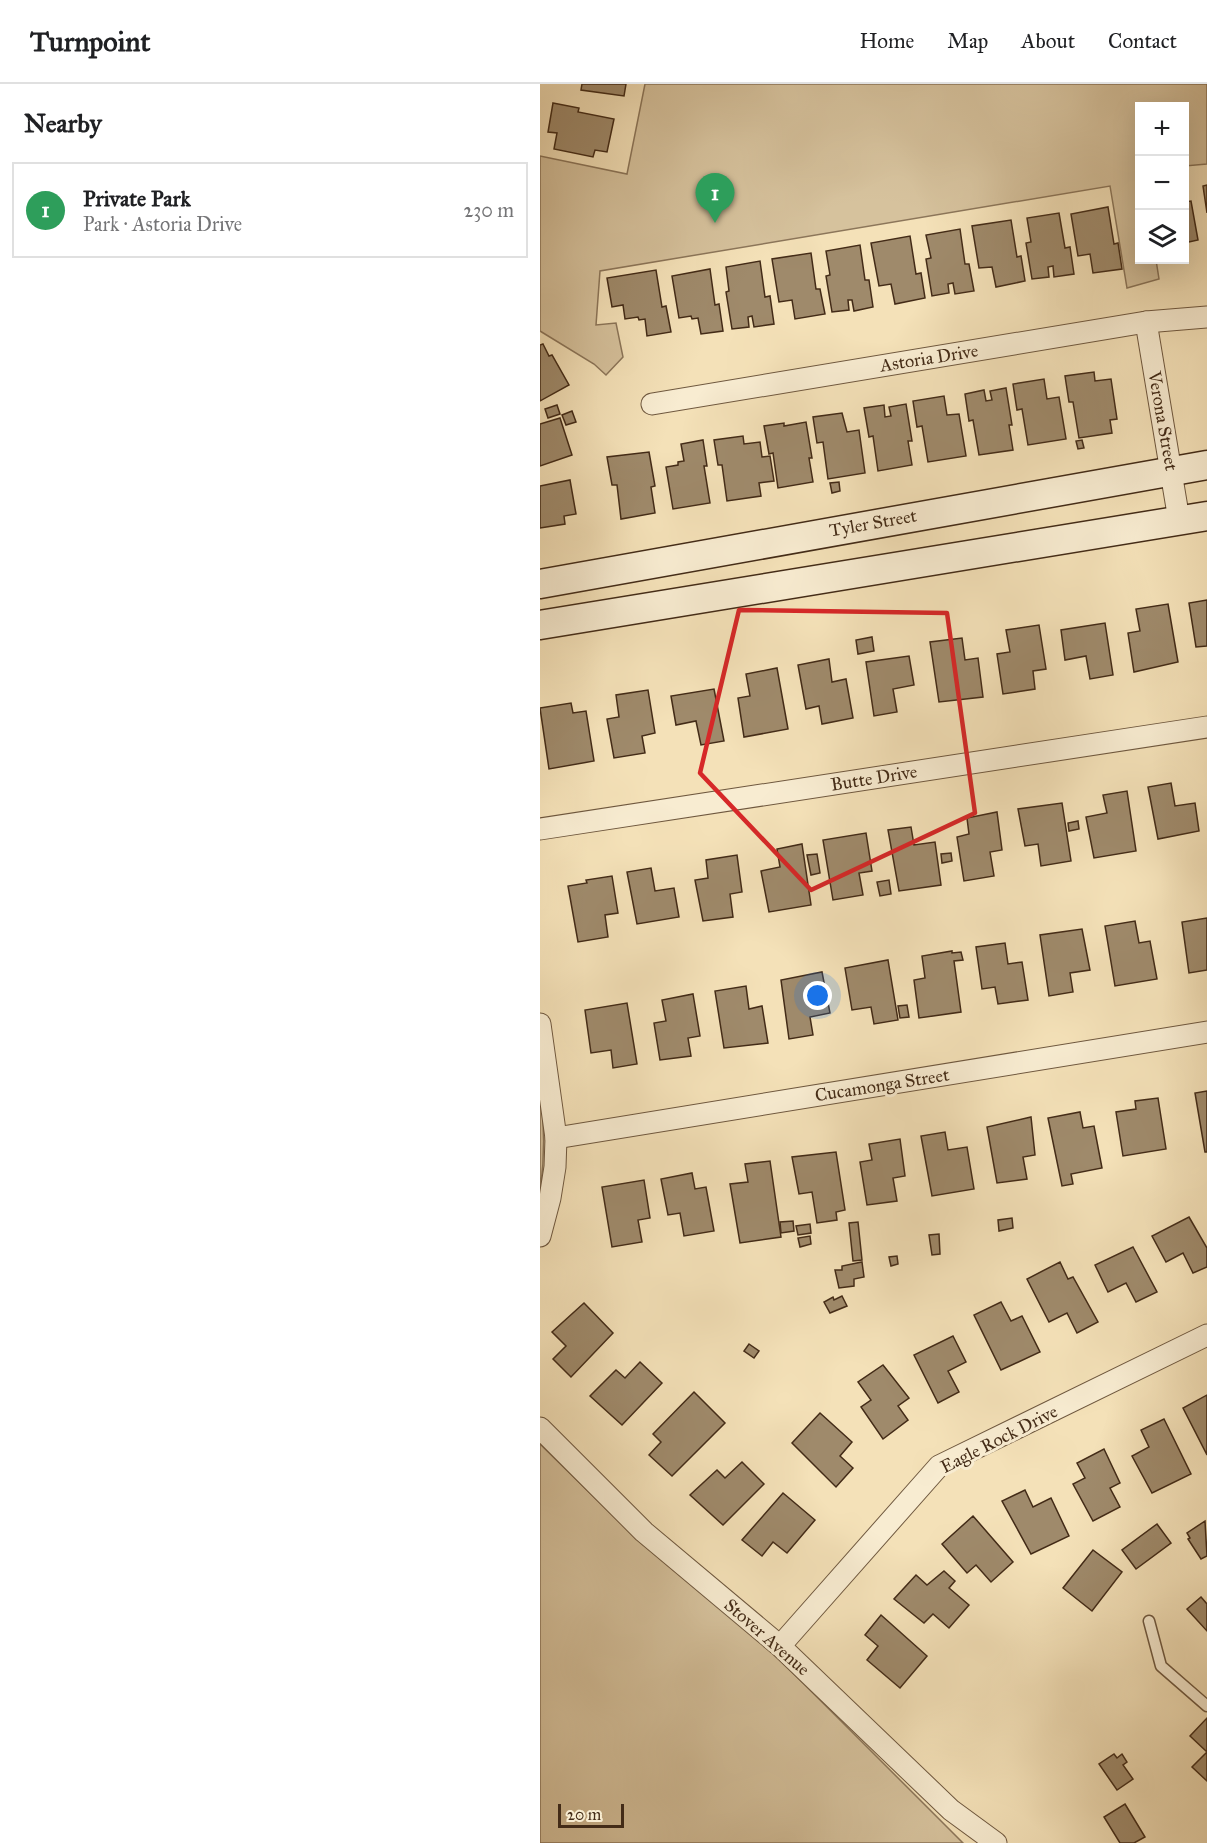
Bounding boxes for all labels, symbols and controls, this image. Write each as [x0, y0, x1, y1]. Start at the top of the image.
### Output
text: Turnpoint [30, 24, 150, 59]
text: Home [859, 28, 914, 54]
text: Map [947, 28, 988, 54]
text: About [1021, 28, 1075, 54]
text: Contact [1108, 28, 1177, 54]
map controls [1135, 102, 1189, 264]
button: + [1135, 102, 1189, 156]
text: Nearby [24, 107, 102, 139]
button: − [1135, 156, 1189, 210]
pin: 1 [696, 174, 735, 223]
text: Private Park [83, 185, 191, 212]
text: 1 [42, 198, 49, 222]
text: 230 m [463, 198, 514, 222]
button: layers [1135, 210, 1189, 264]
text: Park · Astoria Drive [83, 212, 242, 236]
street label: Astoria Drive [877, 339, 980, 377]
street label: Verona Street [1143, 369, 1183, 473]
street label: Tyler Street [828, 504, 919, 542]
street label: Butte Drive [829, 760, 919, 796]
your location [803, 981, 832, 1010]
street label: Cucamonga Street [813, 1063, 951, 1107]
street label: Eagle Rock Drive [937, 1400, 1062, 1479]
street label: Stover Avenue [720, 1594, 814, 1680]
scale bar [558, 1801, 624, 1828]
text: 20 m [567, 1805, 601, 1824]

